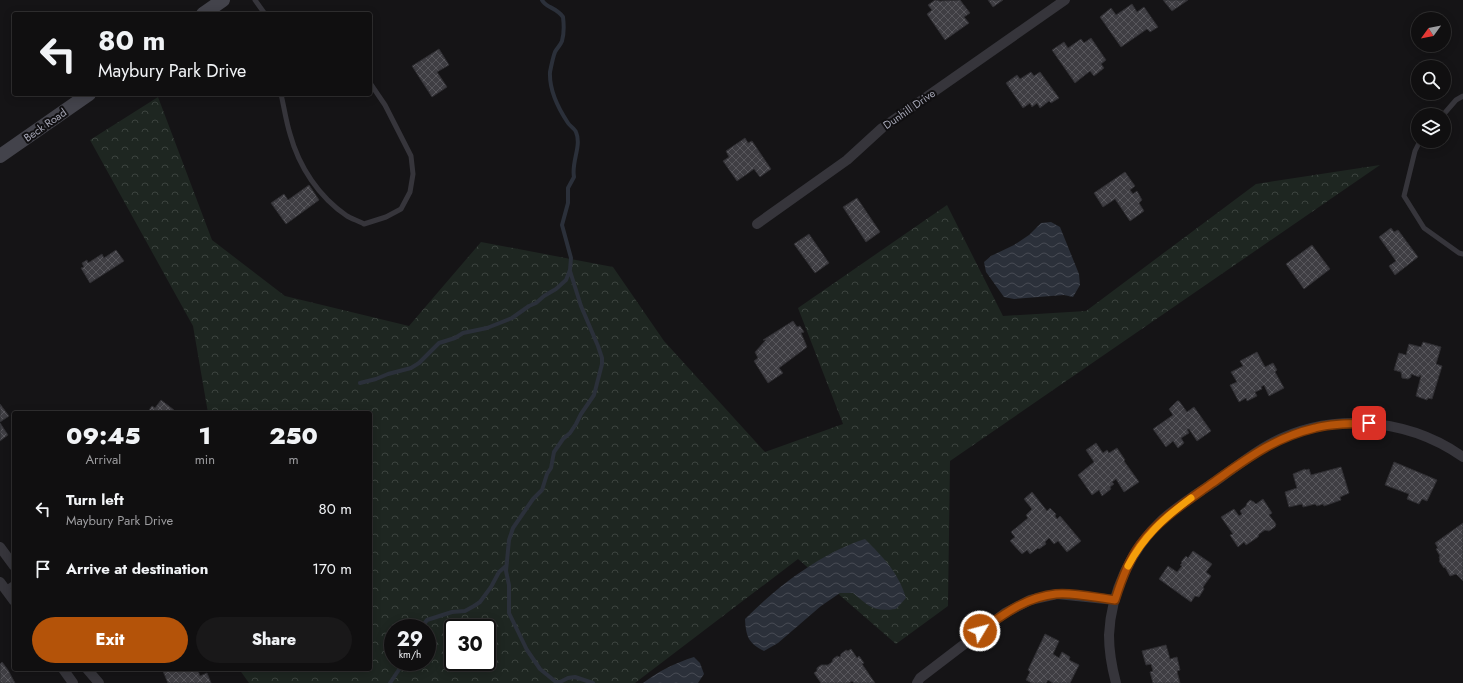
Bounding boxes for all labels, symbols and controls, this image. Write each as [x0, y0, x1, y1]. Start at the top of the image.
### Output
north arrow [1411, 12, 1451, 52]
map controls [1411, 12, 1451, 148]
text: 80 m [98, 20, 165, 61]
icon: left [32, 28, 84, 80]
text: Maybury Park Drive [98, 58, 246, 84]
button: search [1411, 60, 1451, 100]
street label: Dunhill Drive [880, 85, 939, 133]
street label: Beck Road [20, 104, 70, 146]
button: layers [1411, 108, 1451, 148]
pin [1352, 406, 1386, 440]
icon: arrive [1358, 412, 1380, 434]
text: 09:45 [66, 418, 141, 453]
text: 1 [199, 418, 211, 453]
text: 250 [269, 418, 318, 453]
text: Arrival [85, 450, 121, 469]
text: min [195, 450, 215, 469]
text: m [288, 450, 299, 469]
text: Turn left [66, 489, 124, 511]
icon: left [32, 498, 54, 520]
text: 80 m [319, 498, 352, 520]
text: Maybury Park Drive [66, 511, 173, 530]
icon: arrive [32, 558, 54, 580]
text: Arrive at destination [66, 558, 208, 580]
text: 170 m [312, 558, 352, 580]
position arrow [959, 610, 1001, 652]
button: Exit [32, 617, 188, 663]
button: Share [196, 617, 352, 663]
speed limit sign: 30 [444, 619, 496, 671]
text: 29 [397, 625, 423, 654]
text: km/h [399, 647, 421, 662]

